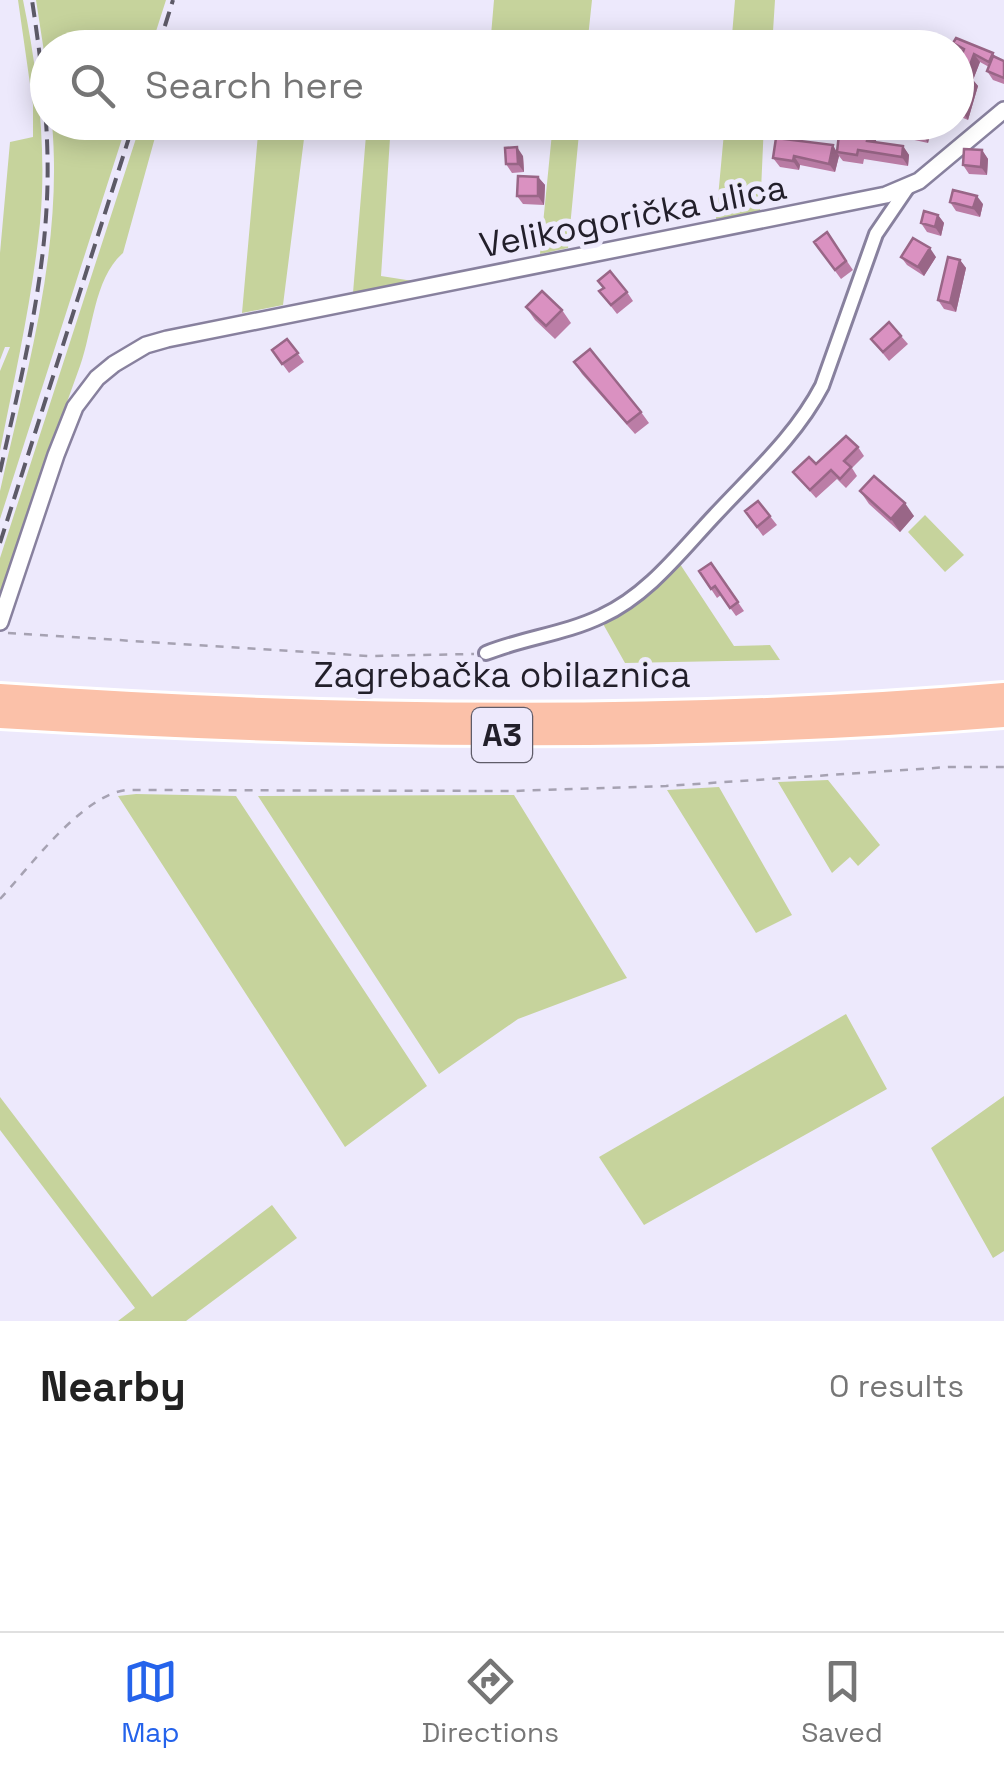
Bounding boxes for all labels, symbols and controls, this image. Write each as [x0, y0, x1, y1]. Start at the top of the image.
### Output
search box [30, 30, 974, 140]
icon: search [65, 58, 120, 113]
text: Search here [145, 61, 364, 109]
street label: Velikogorička ulica [476, 165, 790, 267]
street label: Zagrebačka obilaznica [313, 653, 691, 697]
road number: A3 [472, 708, 532, 762]
text: Nearby [40, 1360, 186, 1413]
text: 0 results [829, 1366, 964, 1406]
tab: Map [121, 1654, 179, 1750]
tab: Directions [422, 1654, 559, 1750]
tab: Saved [801, 1654, 883, 1750]

